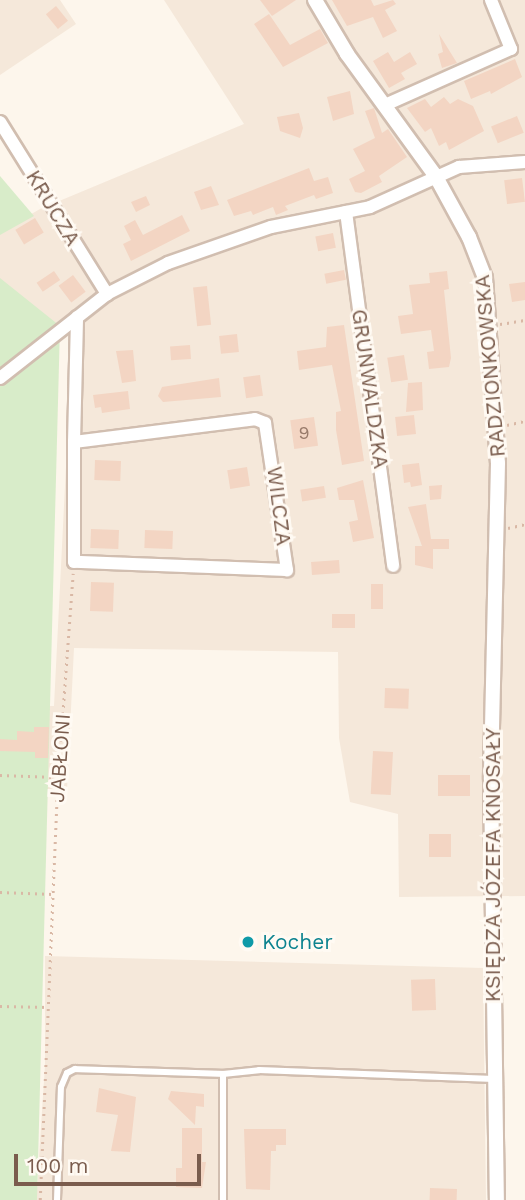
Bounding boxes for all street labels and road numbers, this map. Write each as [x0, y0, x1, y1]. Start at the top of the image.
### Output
street label: KRUCZA [21, 165, 85, 251]
street label: RADZIONKOWSKA [469, 274, 511, 458]
street label: GRUNWALDZKA [346, 308, 394, 470]
street label: WILCZA [262, 465, 296, 547]
street label: JABŁONI [44, 713, 76, 803]
street label: KSIĘDZA JÓZEFA KNOSAŁY [480, 727, 506, 1003]

